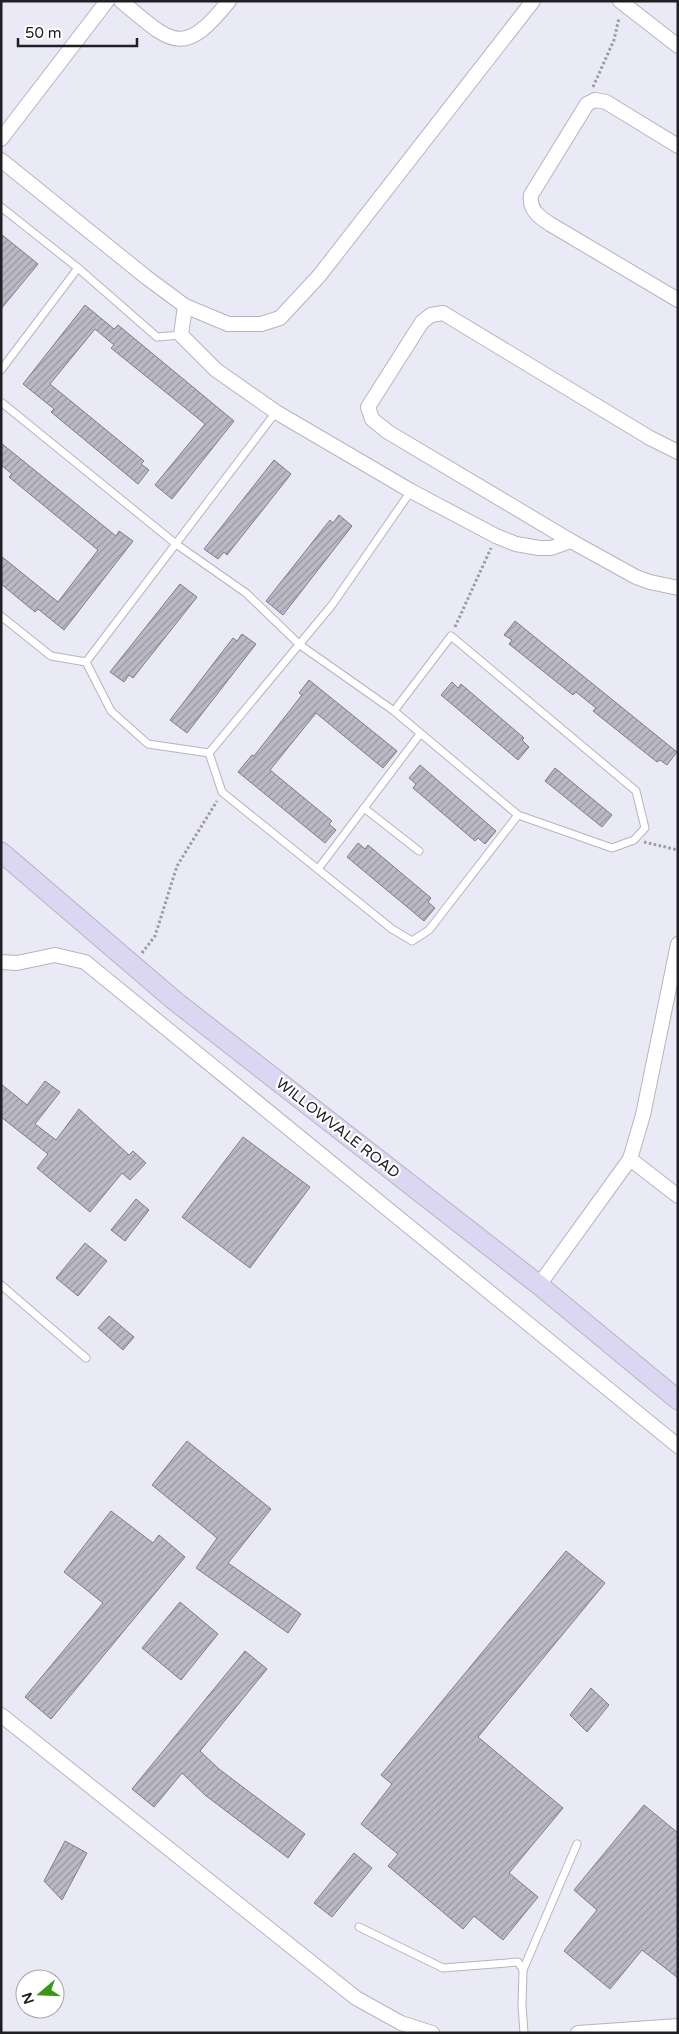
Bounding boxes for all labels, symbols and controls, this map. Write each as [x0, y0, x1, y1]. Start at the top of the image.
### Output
scale bar [18, 15, 136, 47]
text: 50 m [25, 24, 62, 42]
street label: WILLOWVALE ROAD [272, 1074, 404, 1182]
north arrow [15, 1969, 65, 2019]
text: N [18, 1990, 38, 2006]

